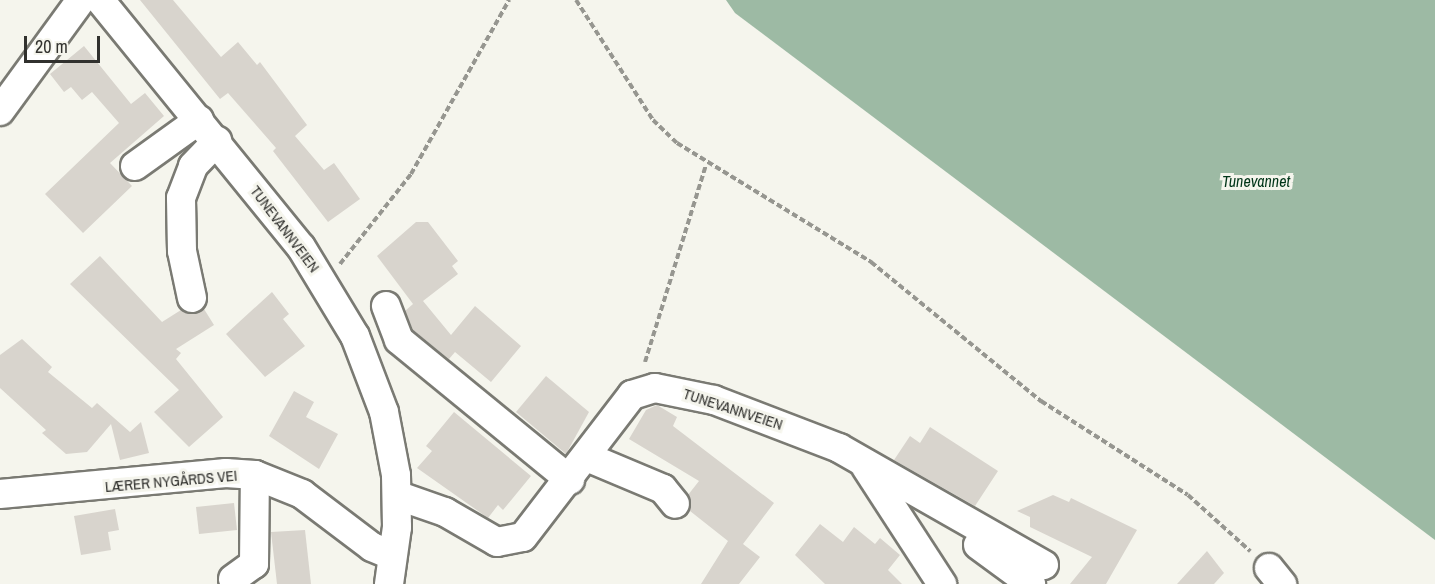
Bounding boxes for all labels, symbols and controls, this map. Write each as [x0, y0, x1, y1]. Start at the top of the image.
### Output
scale bar [27, 24, 104, 62]
text: 20 m [35, 34, 68, 59]
water label: Tunevannet [1222, 171, 1290, 191]
street label: TUNEVANNVEIEN [247, 182, 323, 276]
street label: TUNEVANNVEIEN [681, 384, 785, 434]
street label: LÆRER NYGÅRDS VEI [104, 466, 238, 496]

